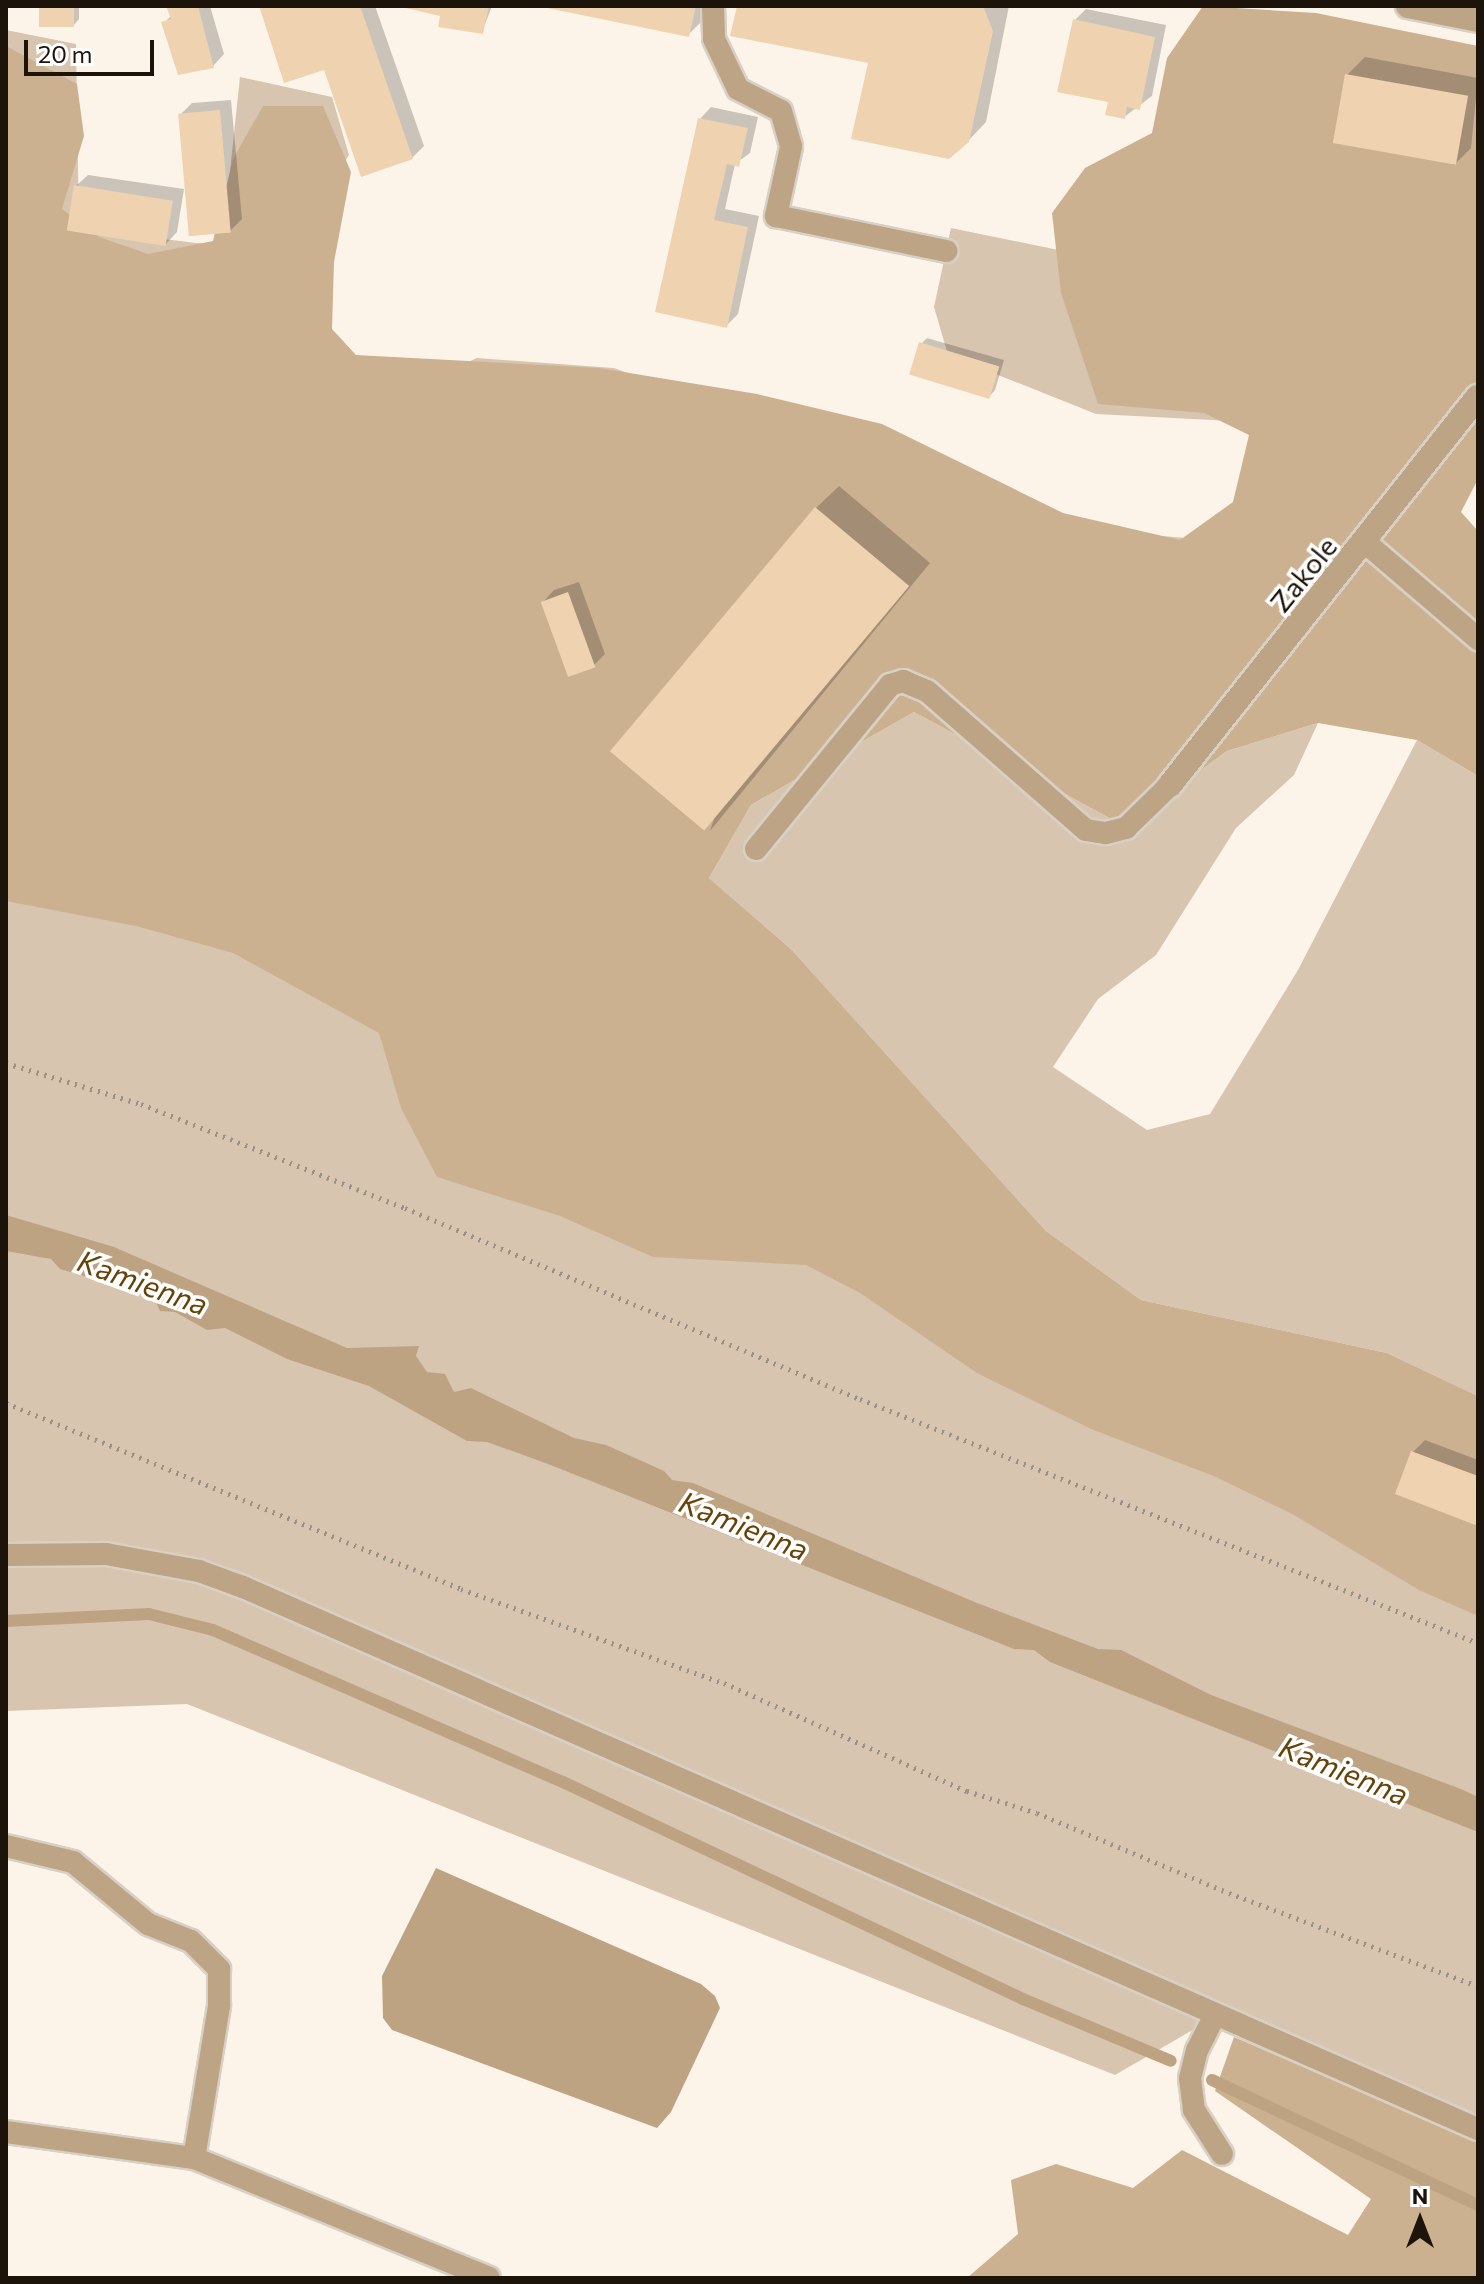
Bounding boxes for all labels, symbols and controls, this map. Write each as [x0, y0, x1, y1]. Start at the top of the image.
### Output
scale bar [28, 24, 158, 74]
text: 20 m [38, 39, 92, 68]
street label: Zakole [1263, 530, 1343, 618]
water label: Kamienna [73, 1242, 213, 1322]
water label: Kamienna [674, 1483, 814, 1567]
water label: Kamienna [1274, 1728, 1414, 1812]
north arrow [1380, 2180, 1460, 2260]
text: N [1412, 2182, 1428, 2209]

